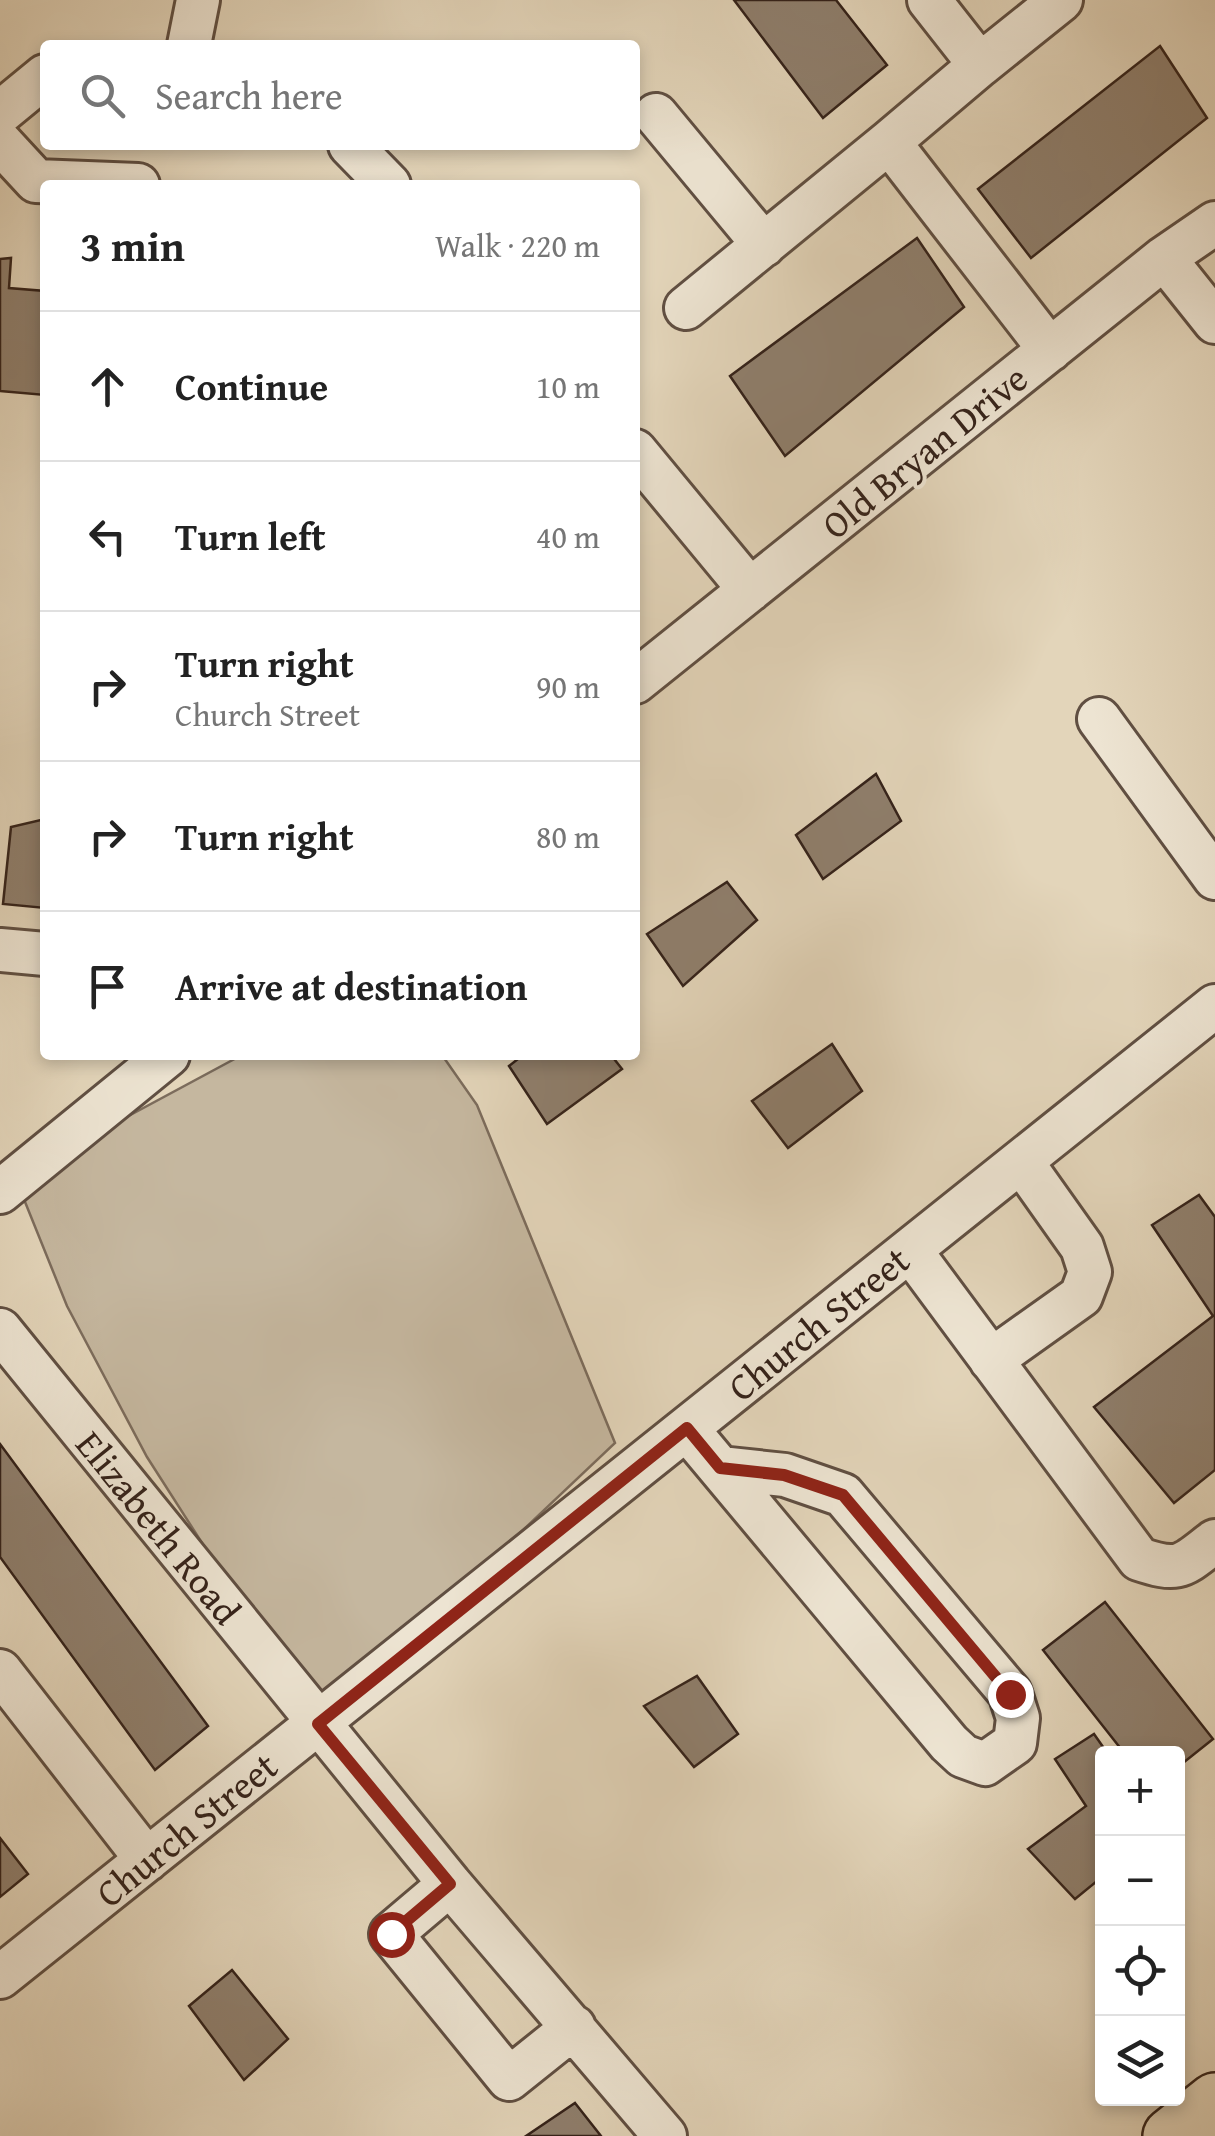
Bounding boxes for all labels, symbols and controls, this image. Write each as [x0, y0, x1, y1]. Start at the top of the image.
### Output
search box [40, 40, 640, 150]
text: Search here [155, 67, 343, 123]
icon: search [75, 68, 130, 123]
text: 3 min [80, 215, 185, 276]
text: Walk · 220 m [435, 222, 600, 269]
street label: Old Bryan Drive [809, 350, 1039, 552]
text: Continue [175, 358, 328, 414]
icon: ahead [80, 359, 135, 414]
text: 10 m [536, 363, 600, 410]
text: Turn left [175, 508, 326, 564]
icon: left [80, 509, 135, 564]
text: 40 m [536, 513, 600, 560]
text: Turn right [175, 635, 354, 691]
icon: right [80, 659, 135, 714]
text: 90 m [536, 663, 600, 710]
text: Church Street [175, 691, 360, 738]
text: Turn right [175, 808, 354, 864]
icon: right [80, 809, 135, 864]
text: 80 m [536, 813, 600, 860]
text: Arrive at destination [175, 958, 528, 1014]
icon: arrive [80, 959, 135, 1014]
street label: Church Street [715, 1232, 921, 1414]
street label: Elizabeth Road [63, 1418, 255, 1637]
route end [988, 1672, 1034, 1718]
street label: Church Street [83, 1738, 289, 1920]
map controls [1095, 1746, 1185, 2106]
button: + [1095, 1746, 1185, 1836]
button: − [1095, 1836, 1185, 1926]
route start [369, 1912, 415, 1958]
button: locate [1095, 1926, 1185, 2016]
button: layers [1095, 2016, 1185, 2106]

